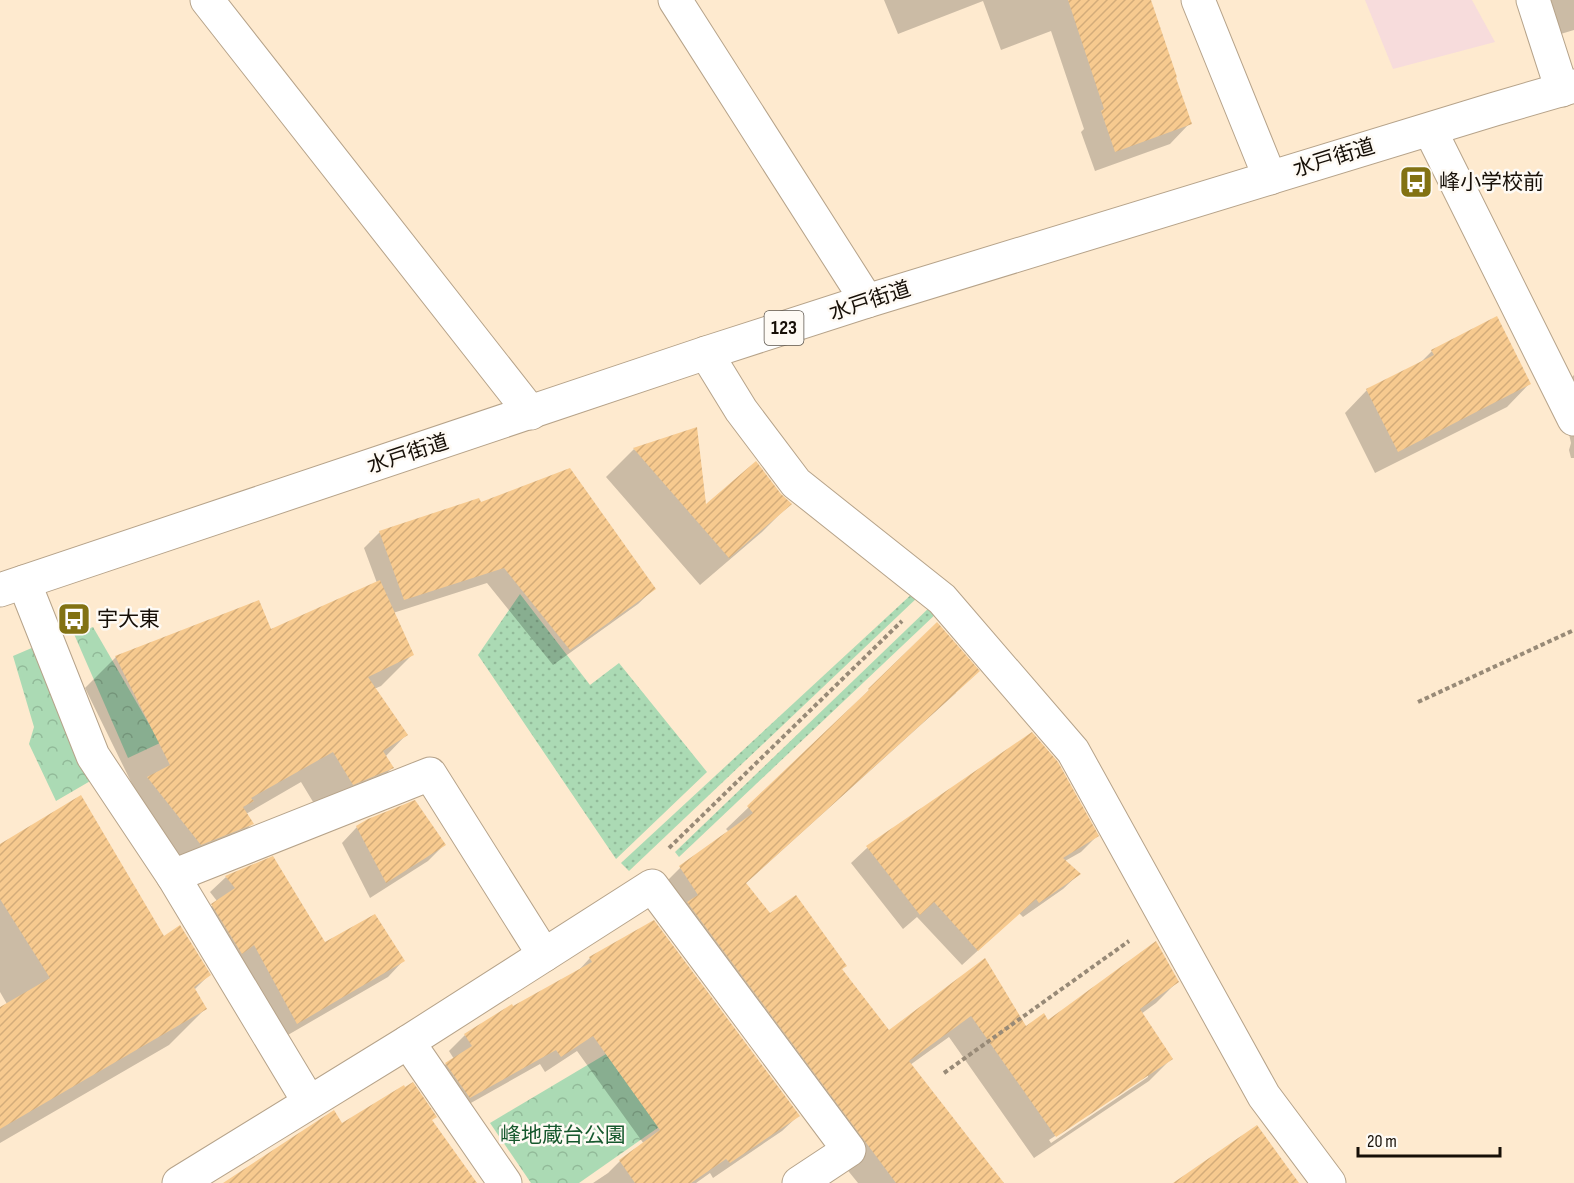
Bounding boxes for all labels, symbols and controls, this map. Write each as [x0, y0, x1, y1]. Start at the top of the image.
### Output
street label: 水戸街道 [1290, 134, 1378, 182]
bus stop icon: 峰小学校前 [1398, 164, 1434, 200]
place label: 峰小学校前 [1439, 170, 1544, 195]
street label: 水戸街道 [826, 276, 914, 326]
road number: 123 [764, 311, 804, 345]
street label: 水戸街道 [364, 429, 452, 479]
bus stop icon: 宇大東 [56, 601, 92, 637]
place label: 宇大東 [97, 607, 160, 632]
scale bar [1358, 1120, 1500, 1158]
park label: 峰地蔵台公園 [500, 1123, 626, 1148]
text: 20 m [1367, 1131, 1397, 1152]

